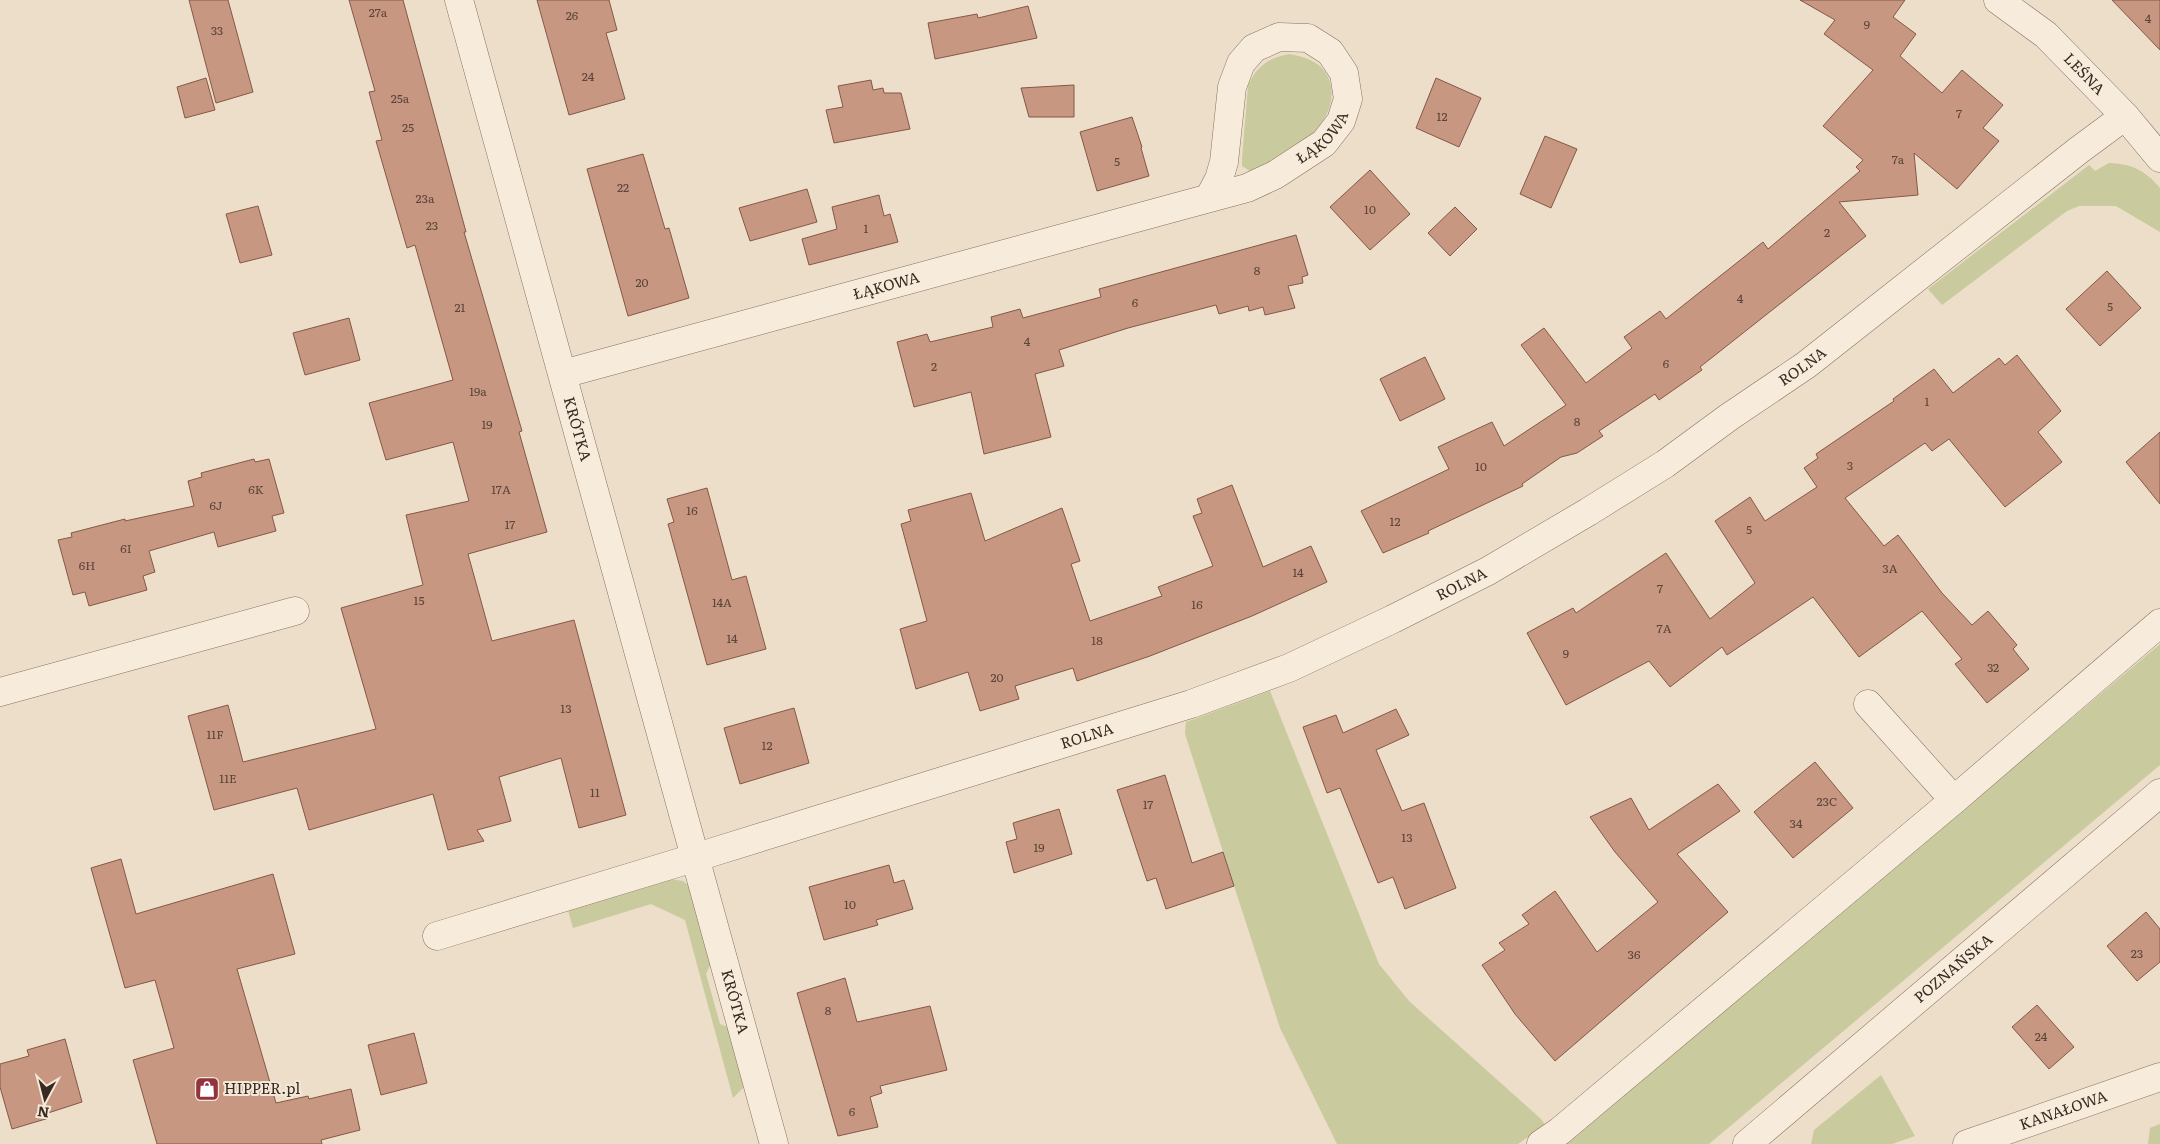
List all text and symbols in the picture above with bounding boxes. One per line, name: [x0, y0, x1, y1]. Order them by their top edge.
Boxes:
house number: 27a: [369, 3, 388, 21]
house number: 26: [566, 6, 579, 24]
house number: 4: [2145, 9, 2152, 27]
house number: 9: [1864, 15, 1870, 33]
house number: 33: [211, 21, 223, 39]
street label: LEŚNA: [2059, 47, 2111, 99]
house number: 24: [582, 67, 595, 85]
house number: 25a: [391, 89, 410, 107]
house number: 7: [1956, 104, 1962, 122]
house number: 12: [1437, 107, 1447, 125]
street label: ŁĄKOWA: [1291, 108, 1353, 169]
house number: 25: [402, 118, 414, 136]
house number: 7a: [1892, 150, 1905, 168]
house number: 5: [1114, 152, 1120, 170]
house number: 22: [617, 178, 629, 196]
house number: 23a: [415, 189, 435, 207]
house number: 10: [1364, 200, 1376, 218]
house number: 23: [426, 216, 438, 234]
house number: 1: [864, 219, 869, 237]
house number: 2: [1824, 223, 1830, 241]
house number: 8: [1254, 261, 1261, 279]
street label: ŁĄKOWA: [850, 265, 922, 305]
house number: 20: [635, 273, 649, 291]
house number: 4: [1737, 289, 1744, 307]
house number: 6: [1132, 293, 1139, 311]
house number: 5: [2107, 297, 2113, 315]
house number: 21: [455, 298, 466, 316]
house number: 4: [1024, 332, 1031, 350]
street label: ROLNA: [1773, 340, 1830, 391]
house number: 6: [1663, 354, 1670, 372]
house number: 2: [931, 357, 937, 375]
house number: 19a: [469, 382, 487, 400]
house number: 1: [1925, 392, 1930, 410]
street label: KRÓTKA: [559, 394, 598, 464]
house number: 8: [1574, 412, 1581, 430]
house number: 19: [481, 415, 493, 433]
house number: 3: [1847, 456, 1853, 474]
house number: 10: [1475, 457, 1487, 475]
house number: 6K: [248, 480, 264, 498]
house number: 17A: [491, 480, 511, 498]
house number: 6J: [209, 496, 223, 514]
house number: 16: [686, 501, 698, 519]
house number: 12: [1390, 512, 1400, 530]
house number: 17: [505, 515, 515, 533]
house number: 5: [1746, 520, 1752, 538]
house number: 6I: [120, 539, 132, 557]
house number: 6H: [79, 556, 95, 574]
house number: 3A: [1882, 559, 1898, 577]
street label: ROLNA: [1431, 561, 1490, 606]
house number: 14: [1292, 563, 1304, 581]
house number: 7: [1657, 579, 1663, 597]
house number: 15: [414, 591, 424, 609]
house number: 14A: [712, 593, 732, 611]
house number: 16: [1191, 595, 1203, 613]
house number: 7A: [1657, 619, 1672, 637]
house number: 14: [726, 629, 738, 647]
house number: 18: [1091, 631, 1103, 649]
house number: 9: [1563, 644, 1569, 662]
house number: 32: [1987, 658, 1999, 676]
house number: 20: [990, 668, 1004, 686]
house number: 13: [560, 699, 572, 717]
street label: ROLNA: [1057, 716, 1116, 754]
house number: 11F: [206, 725, 224, 743]
house number: 12: [762, 736, 772, 754]
house number: 11E: [219, 769, 237, 787]
house number: 11: [590, 783, 600, 801]
house number: 23C: [1817, 792, 1837, 810]
house number: 17: [1143, 795, 1153, 813]
house number: 34: [1789, 814, 1803, 832]
house number: 13: [1401, 828, 1413, 846]
house number: 19: [1033, 838, 1045, 856]
house number: 10: [844, 895, 856, 913]
street label: POZNAŃSKA: [1908, 927, 1997, 1007]
house number: 23: [2131, 944, 2143, 962]
house number: 36: [1628, 945, 1641, 963]
street label: KRÓTKA: [716, 966, 756, 1036]
house number: 8: [825, 1001, 832, 1019]
house number: 24: [2035, 1027, 2048, 1045]
north arrow: [20, 1074, 70, 1124]
shop icon: HIPPER.pl: [194, 1076, 220, 1102]
place label: HIPPER.pl: [224, 1076, 300, 1099]
street label: KANAŁOWA: [2016, 1083, 2110, 1135]
text: N: [36, 1102, 50, 1124]
house number: 6: [849, 1102, 856, 1120]

